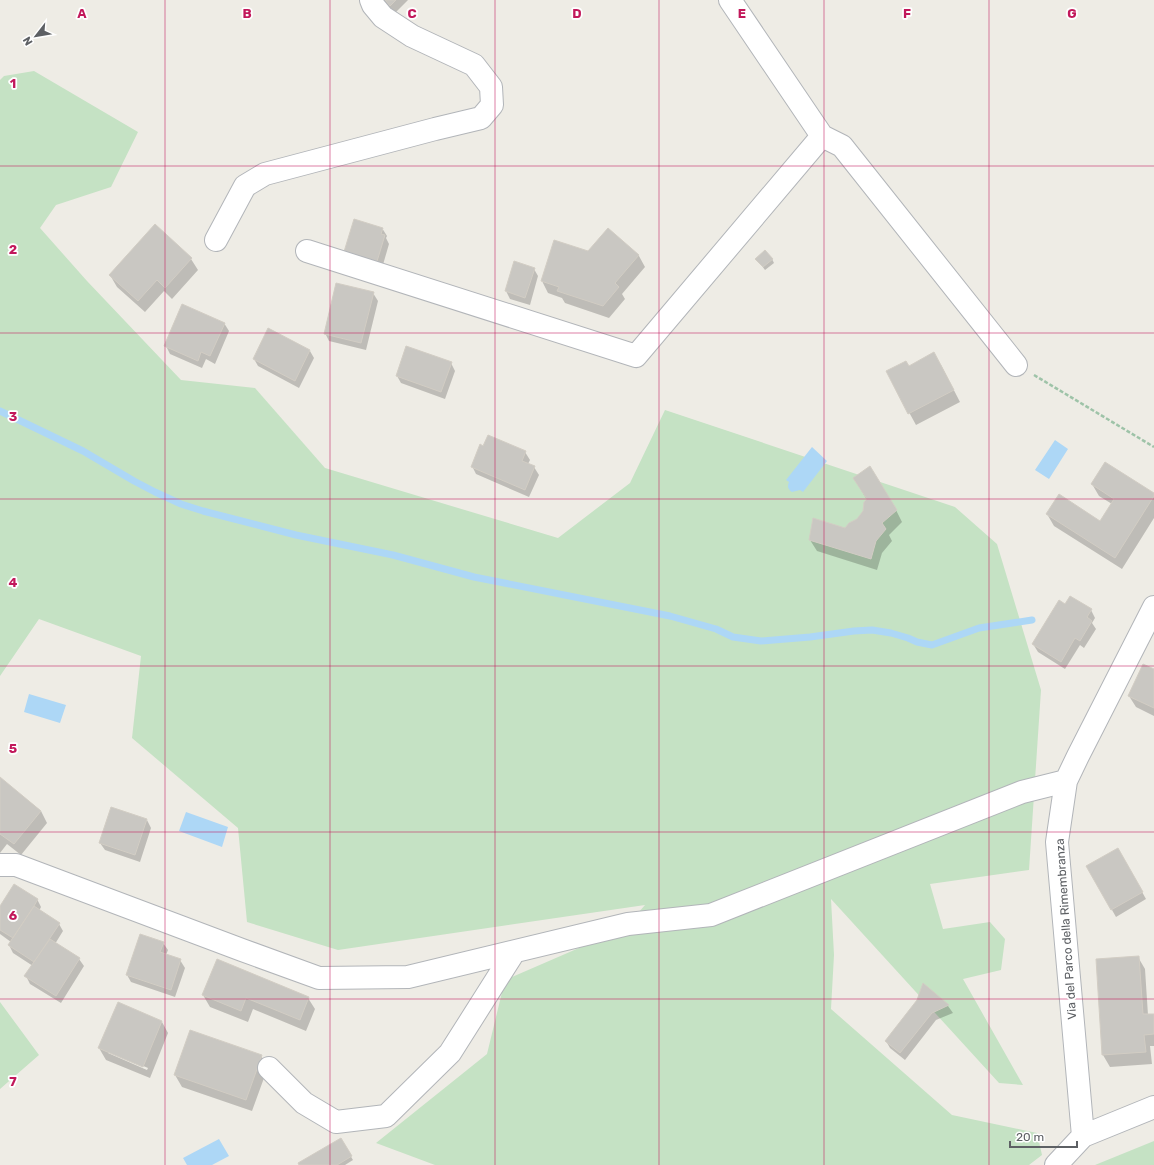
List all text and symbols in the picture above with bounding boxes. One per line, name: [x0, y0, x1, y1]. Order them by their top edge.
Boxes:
text: A: [77, 6, 87, 21]
text: B: [242, 6, 252, 21]
text: C: [407, 6, 417, 21]
text: D: [572, 6, 582, 21]
text: E: [738, 6, 746, 21]
text: F: [903, 6, 911, 21]
text: G: [1067, 6, 1077, 21]
north arrow: [16, 16, 56, 56]
text: N: [20, 34, 35, 48]
text: 1: [10, 76, 16, 91]
text: 2: [9, 242, 17, 257]
text: 3: [9, 409, 18, 424]
text: 4: [9, 575, 18, 590]
text: 5: [9, 741, 17, 756]
street label: Via del Parco della Rimembranza: [1053, 838, 1079, 1020]
text: 6: [9, 908, 18, 923]
text: 7: [9, 1074, 17, 1089]
scale bar: [1010, 1123, 1077, 1149]
text: 20 m: [1016, 1130, 1044, 1144]

